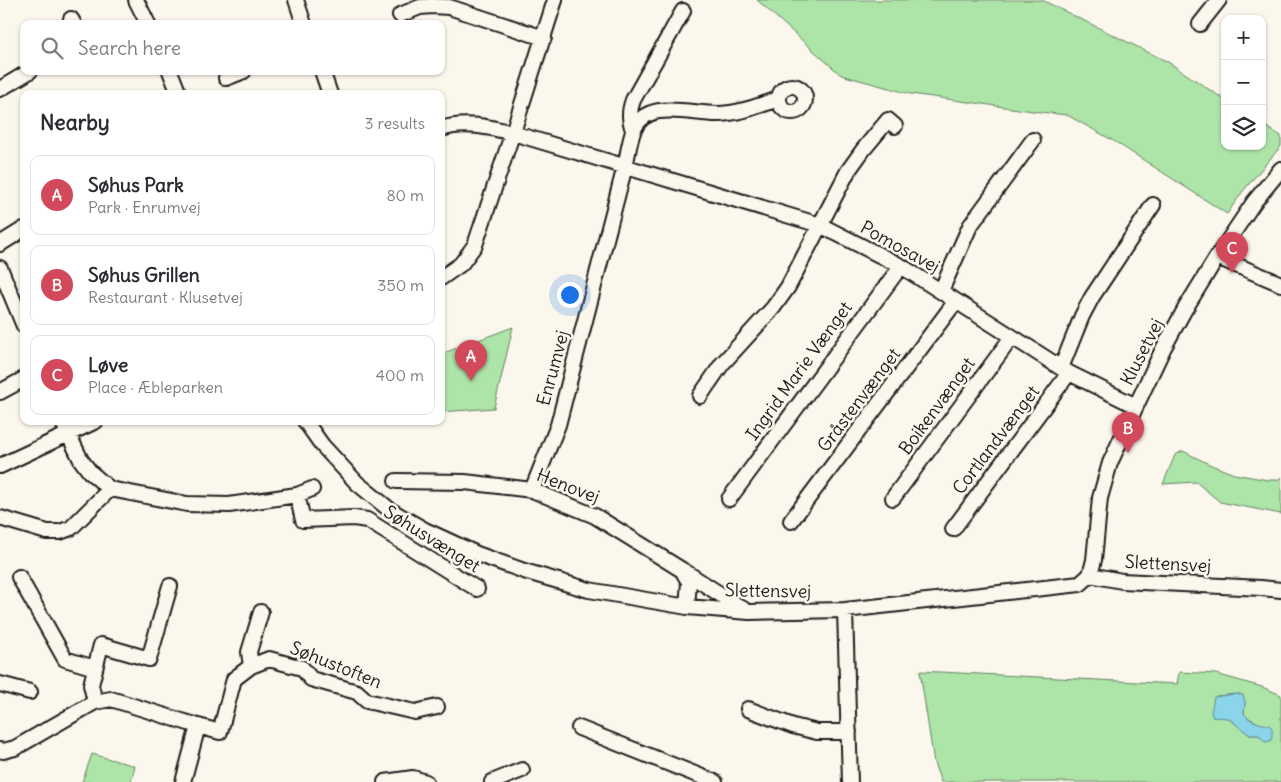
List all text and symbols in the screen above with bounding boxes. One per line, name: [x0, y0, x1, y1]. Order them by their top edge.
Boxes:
map controls: [1221, 15, 1266, 150]
button: +: [1221, 15, 1266, 60]
search box: [20, 20, 445, 75]
icon: search: [38, 34, 66, 62]
text: Search here: [78, 36, 181, 60]
button: −: [1221, 60, 1266, 105]
button: layers: [1221, 105, 1266, 150]
text: Nearby: [40, 109, 110, 136]
text: 3 results: [365, 113, 425, 133]
text: Søhus Park: [88, 173, 184, 197]
text: A: [52, 185, 62, 205]
text: 80 m: [386, 185, 424, 205]
text: Park · Enrumvej: [88, 197, 201, 217]
street label: Pomosavej: [856, 215, 944, 278]
pin: C: [1216, 232, 1248, 273]
text: Søhus Grillen: [88, 263, 200, 287]
text: B: [52, 275, 62, 295]
text: 350 m: [377, 275, 424, 295]
your location: [557, 282, 583, 308]
text: Restaurant · Klusetvej: [88, 287, 243, 307]
street label: Ingrid Marie Vænget: [740, 297, 857, 445]
street label: Klusetvej: [1115, 314, 1168, 389]
street label: Enrumvej: [531, 328, 574, 408]
pin: A: [455, 340, 487, 381]
street label: Gråstenvænget: [812, 343, 905, 456]
street label: Boikenvænget: [893, 352, 980, 459]
text: Løve: [88, 353, 128, 377]
text: C: [52, 365, 62, 385]
text: 400 m: [376, 365, 424, 385]
text: Place · Æbleparken: [88, 377, 223, 397]
street label: Cortlandvænget: [947, 381, 1044, 499]
pin: B: [1112, 412, 1144, 453]
street label: Henovej: [533, 463, 603, 508]
street label: Søhusvænget: [380, 500, 485, 577]
street label: Slettensvej: [1124, 550, 1212, 577]
street label: Slettensvej: [725, 578, 811, 603]
street label: Søhustoften: [287, 636, 385, 693]

